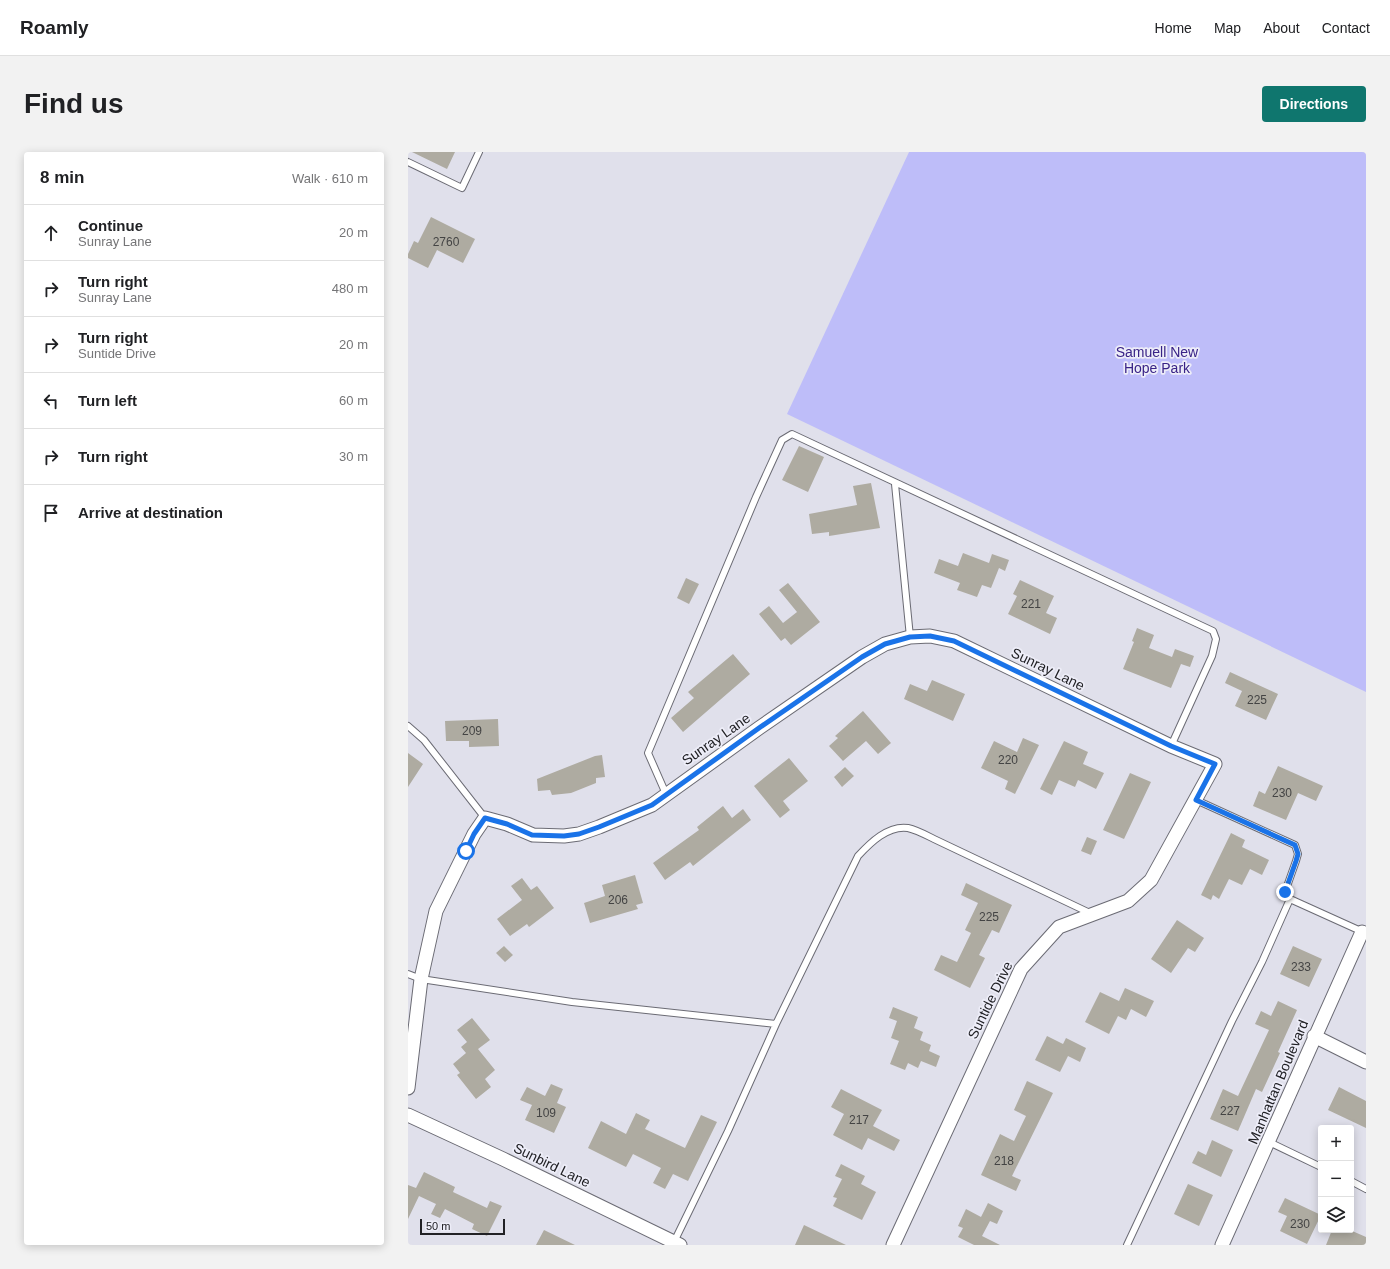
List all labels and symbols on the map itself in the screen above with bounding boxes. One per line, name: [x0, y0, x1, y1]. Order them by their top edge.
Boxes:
house number: 2760: [433, 235, 460, 249]
park label: Samuell New Hope Park: [1116, 344, 1199, 376]
house number: 221: [1021, 597, 1041, 611]
street label: Sunray Lane: [1009, 644, 1087, 694]
house number: 225: [1247, 693, 1267, 707]
street label: Sunray Lane: [679, 710, 753, 768]
house number: 209: [462, 724, 482, 738]
house number: 220: [998, 753, 1018, 767]
house number: 230: [1272, 786, 1292, 800]
route start: [457, 842, 475, 860]
route end: [1276, 883, 1294, 901]
house number: 206: [608, 893, 628, 907]
house number: 225: [979, 910, 999, 924]
street label: Suntide Drive: [964, 959, 1016, 1041]
house number: 233: [1291, 960, 1311, 974]
street label: Manhattan Boulevard: [1245, 1018, 1311, 1146]
house number: 227: [1220, 1104, 1240, 1118]
house number: 109: [536, 1106, 556, 1120]
house number: 217: [849, 1113, 869, 1127]
street label: Sunbird Lane: [511, 1140, 593, 1191]
house number: 218: [994, 1154, 1014, 1168]
scale bar: [420, 1217, 505, 1236]
house number: 230: [1290, 1217, 1310, 1231]

